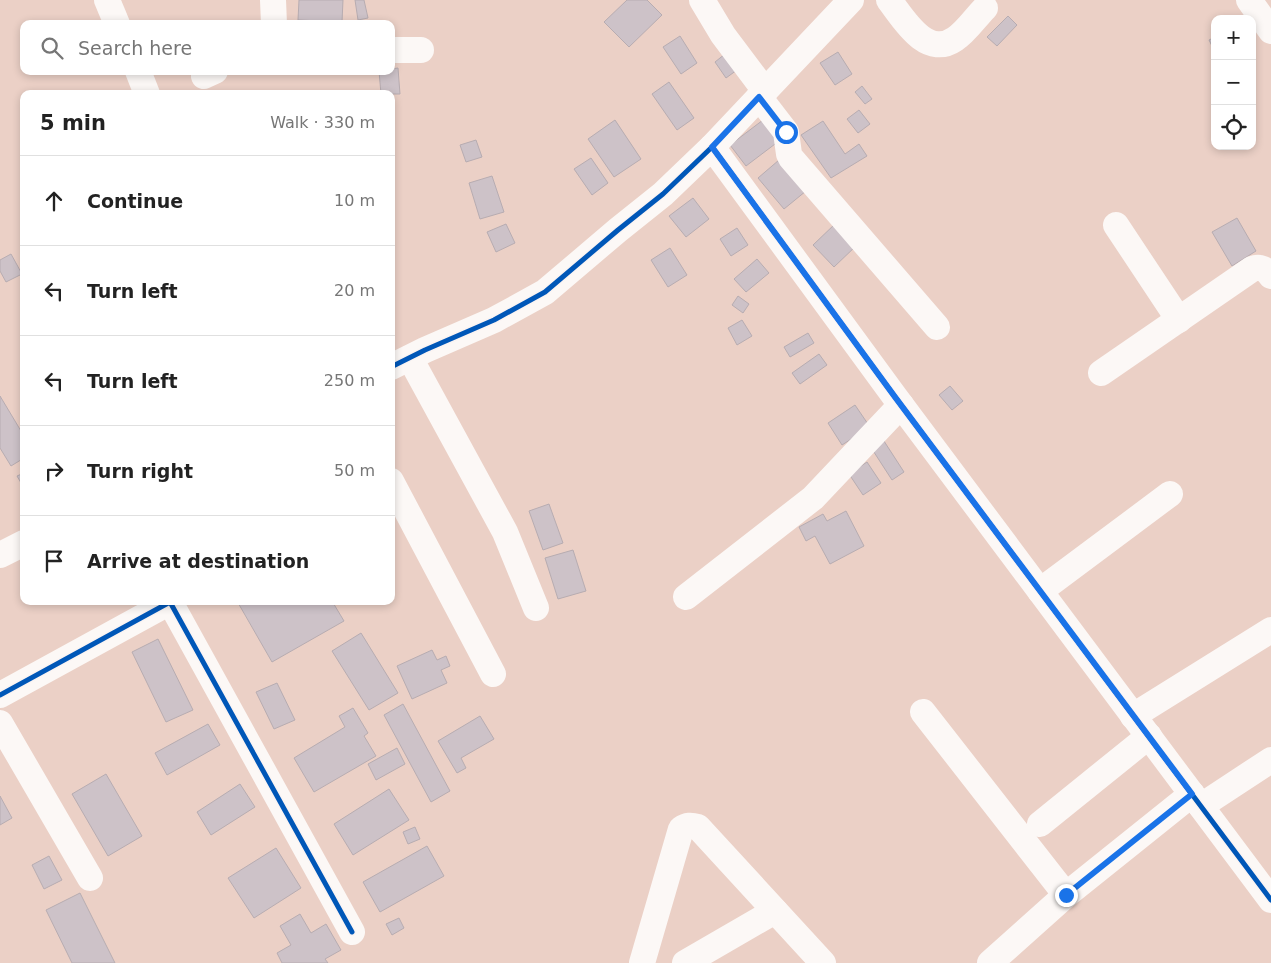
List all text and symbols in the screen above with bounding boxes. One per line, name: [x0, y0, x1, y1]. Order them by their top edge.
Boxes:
map controls: [1211, 15, 1256, 150]
button: +: [1211, 15, 1256, 60]
search box: [20, 20, 395, 75]
icon: search: [38, 34, 66, 62]
text: Search here: [78, 37, 192, 59]
button: −: [1211, 60, 1256, 105]
button: locate: [1211, 105, 1256, 150]
text: 5 min: [40, 111, 106, 135]
text: Walk · 330 m: [270, 113, 375, 132]
route start: [775, 121, 798, 144]
icon: ahead: [40, 187, 68, 215]
text: Continue: [87, 190, 183, 212]
text: 10 m: [334, 191, 375, 210]
icon: left: [40, 277, 68, 305]
text: Turn left: [87, 280, 178, 302]
text: 20 m: [334, 281, 375, 300]
icon: left: [40, 367, 68, 395]
text: Turn left: [87, 370, 178, 392]
text: 250 m: [324, 371, 375, 390]
icon: right: [40, 457, 68, 485]
text: Turn right: [87, 460, 193, 482]
text: 50 m: [334, 461, 375, 480]
icon: arrive: [40, 547, 68, 575]
text: Arrive at destination: [87, 550, 309, 572]
route end: [1055, 884, 1078, 907]

